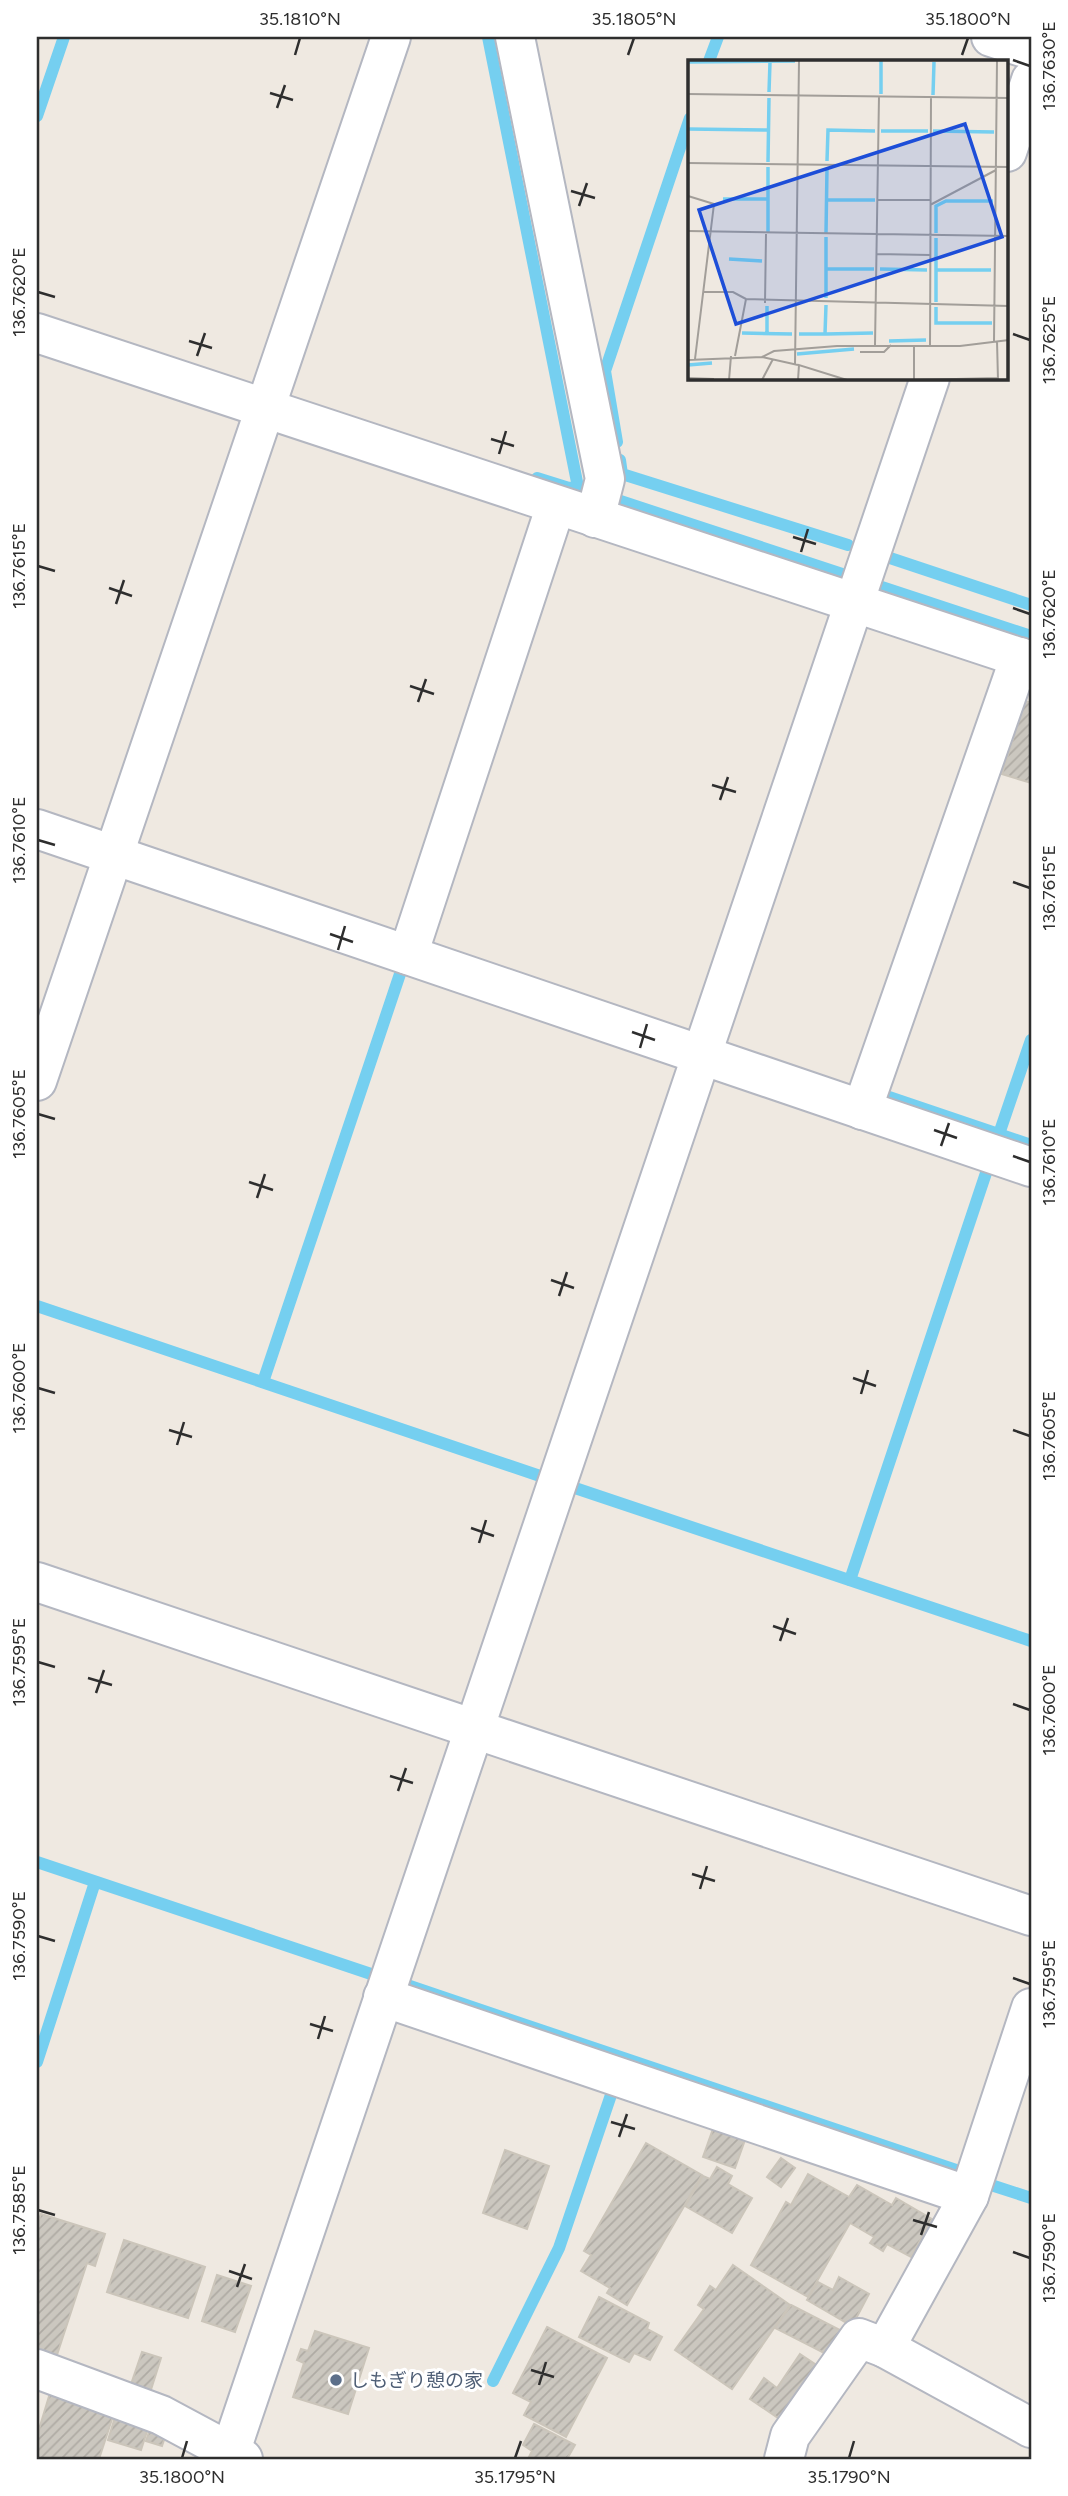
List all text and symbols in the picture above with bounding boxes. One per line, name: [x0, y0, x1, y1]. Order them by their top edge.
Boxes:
text: 35.1810°N: [259, 8, 341, 30]
text: 35.1805°N: [592, 8, 676, 30]
text: 35.1800°N: [925, 8, 1011, 30]
text: 136.7630°E: [1038, 21, 1060, 111]
inset map: [688, 60, 1009, 380]
text: 136.7620°E: [8, 247, 30, 337]
text: 136.7625°E: [1038, 296, 1060, 384]
text: 136.7615°E: [8, 523, 30, 609]
text: 136.7620°E: [1038, 569, 1060, 659]
text: 136.7610°E: [8, 796, 30, 884]
text: 136.7615°E: [1038, 845, 1060, 931]
text: 136.7605°E: [8, 1069, 30, 1159]
text: 136.7610°E: [1038, 1118, 1060, 1206]
text: 136.7600°E: [8, 1342, 30, 1434]
text: 136.7605°E: [1038, 1391, 1060, 1481]
text: 136.7595°E: [8, 1617, 30, 1707]
text: 136.7600°E: [1038, 1664, 1060, 1756]
text: 136.7590°E: [8, 1891, 30, 1981]
text: 136.7595°E: [1038, 1939, 1060, 2029]
text: 136.7585°E: [8, 2165, 30, 2255]
text: 136.7590°E: [1038, 2213, 1060, 2303]
place label: しもぎり憩の家: [350, 2369, 483, 2392]
marker: しもぎり憩の家: [328, 2372, 344, 2388]
text: 35.1800°N: [139, 2466, 225, 2488]
text: 35.1795°N: [474, 2466, 556, 2488]
text: 35.1790°N: [807, 2466, 891, 2488]

